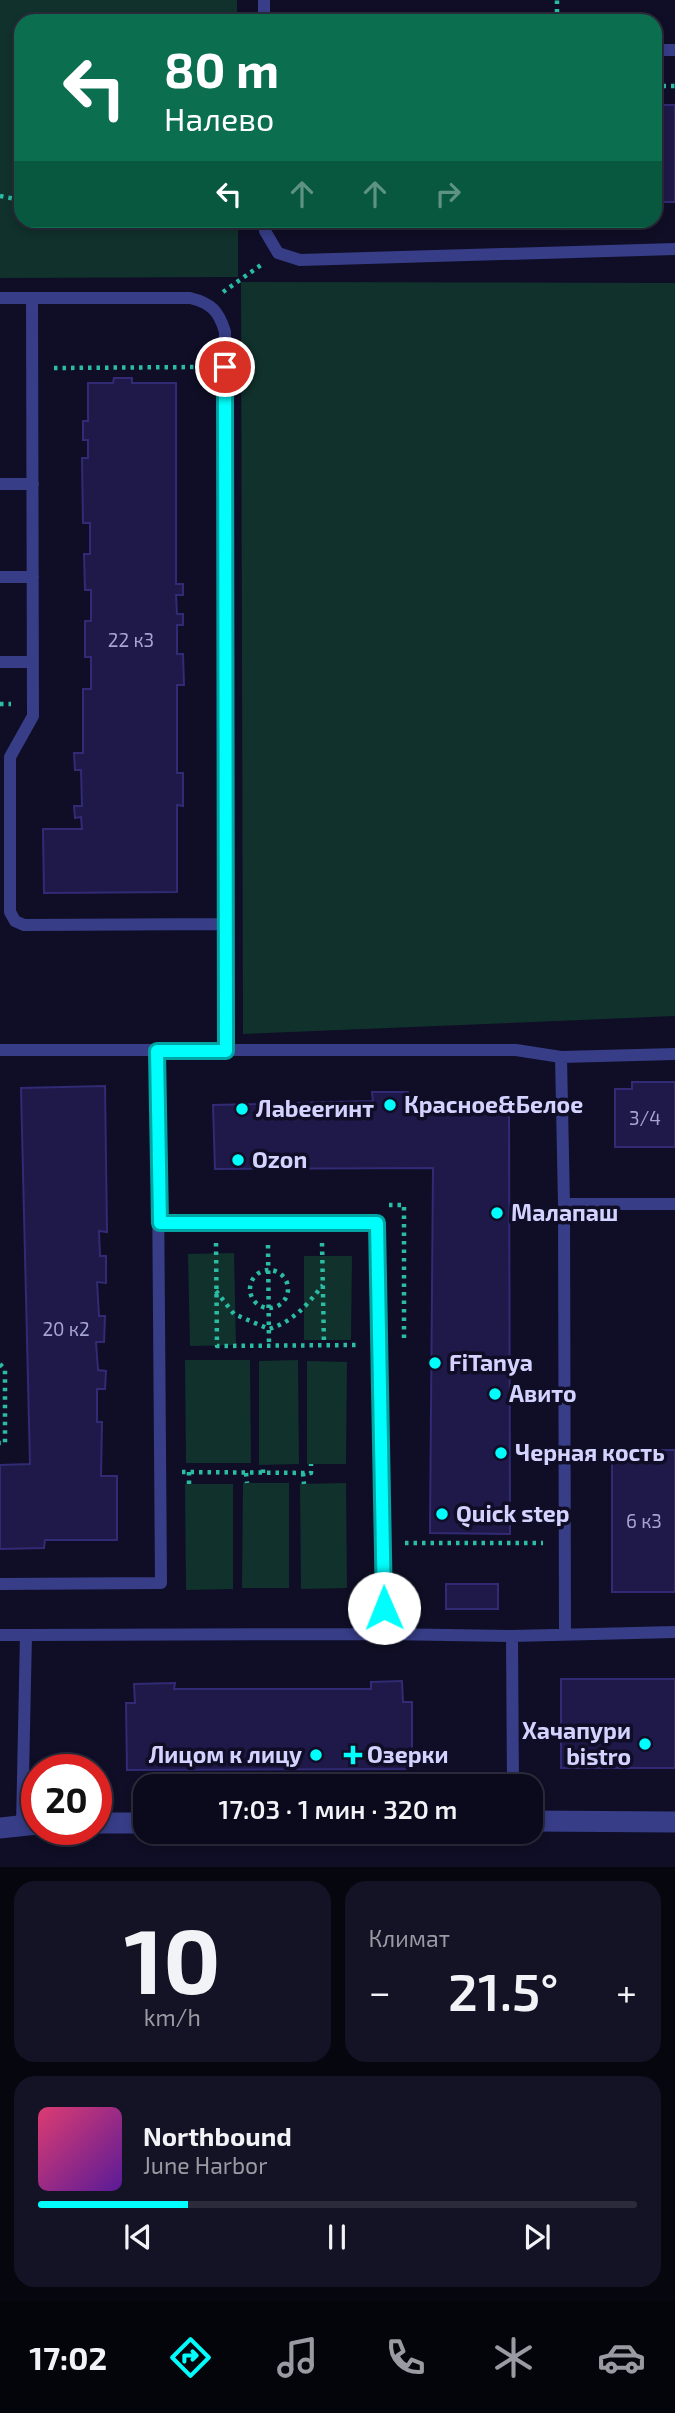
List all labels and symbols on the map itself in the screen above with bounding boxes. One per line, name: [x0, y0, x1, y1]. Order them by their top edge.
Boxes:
pin: [195, 337, 255, 397]
house number: 22 к3: [108, 628, 154, 651]
place label: Красное&Белое: [404, 1090, 583, 1118]
place label: Лаbeerинт: [256, 1094, 374, 1122]
marker: Красное&Белое: [382, 1097, 398, 1113]
marker: Лаbeerинт: [234, 1101, 250, 1117]
house number: 3/4: [629, 1106, 661, 1129]
place label: Ozon: [252, 1145, 307, 1173]
marker: Ozon: [230, 1152, 246, 1168]
place label: Малапаш: [511, 1198, 618, 1226]
marker: Малапаш: [489, 1205, 505, 1221]
house number: 20 к2: [42, 1317, 90, 1340]
place label: FiTanya: [449, 1348, 533, 1376]
marker: FiTanya: [427, 1355, 443, 1371]
place label: Авито: [509, 1379, 577, 1407]
marker: Авито: [487, 1386, 503, 1402]
place label: Черная кость: [515, 1438, 665, 1466]
marker: Черная кость: [493, 1445, 509, 1461]
place label: Quick step: [456, 1499, 570, 1528]
marker: Quick step: [434, 1506, 450, 1522]
house number: 6 к3: [626, 1509, 662, 1532]
position arrow: [347, 1571, 421, 1645]
place label: Хачапури bistro: [522, 1716, 631, 1770]
marker: Хачапури bistro: [637, 1736, 653, 1752]
place label: Лицом к лицу: [149, 1740, 302, 1768]
place label: Озерки: [367, 1740, 449, 1768]
marker: Лицом к лицу: [308, 1747, 324, 1763]
marker: Озерки: [345, 1747, 361, 1763]
speed limit sign: 20: [21, 1754, 112, 1845]

